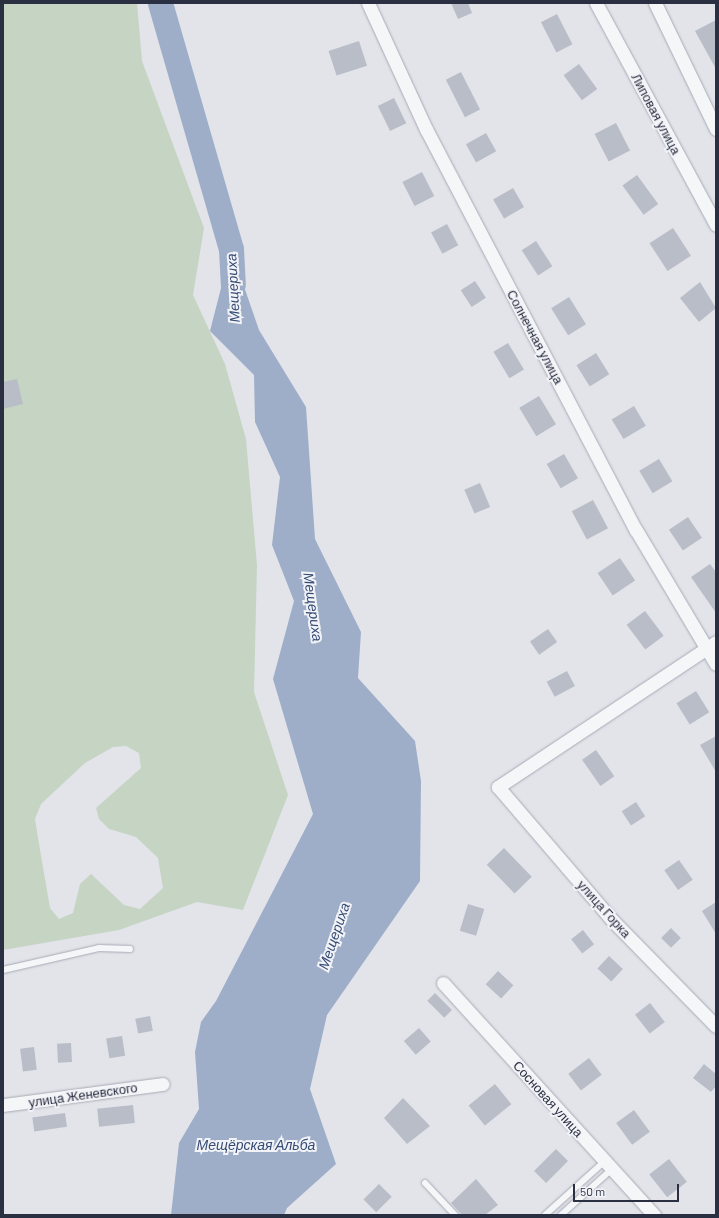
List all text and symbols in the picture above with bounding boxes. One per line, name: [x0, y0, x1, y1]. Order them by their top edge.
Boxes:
street label: Липовая улица: [628, 71, 684, 157]
water label: Мещериха: [223, 253, 243, 323]
street label: Солнечная улица: [504, 287, 566, 387]
water label: Мещериха: [300, 571, 326, 643]
street label: улица Горка: [574, 877, 634, 941]
water label: Мещериха: [315, 900, 353, 972]
street label: Сосновая улица: [510, 1058, 586, 1140]
street label: улица Женевского: [28, 1080, 138, 1110]
water label: Мещёрская Альба: [197, 1137, 315, 1153]
scale bar: [575, 1176, 681, 1202]
text: 50 m: [580, 1184, 605, 1198]

